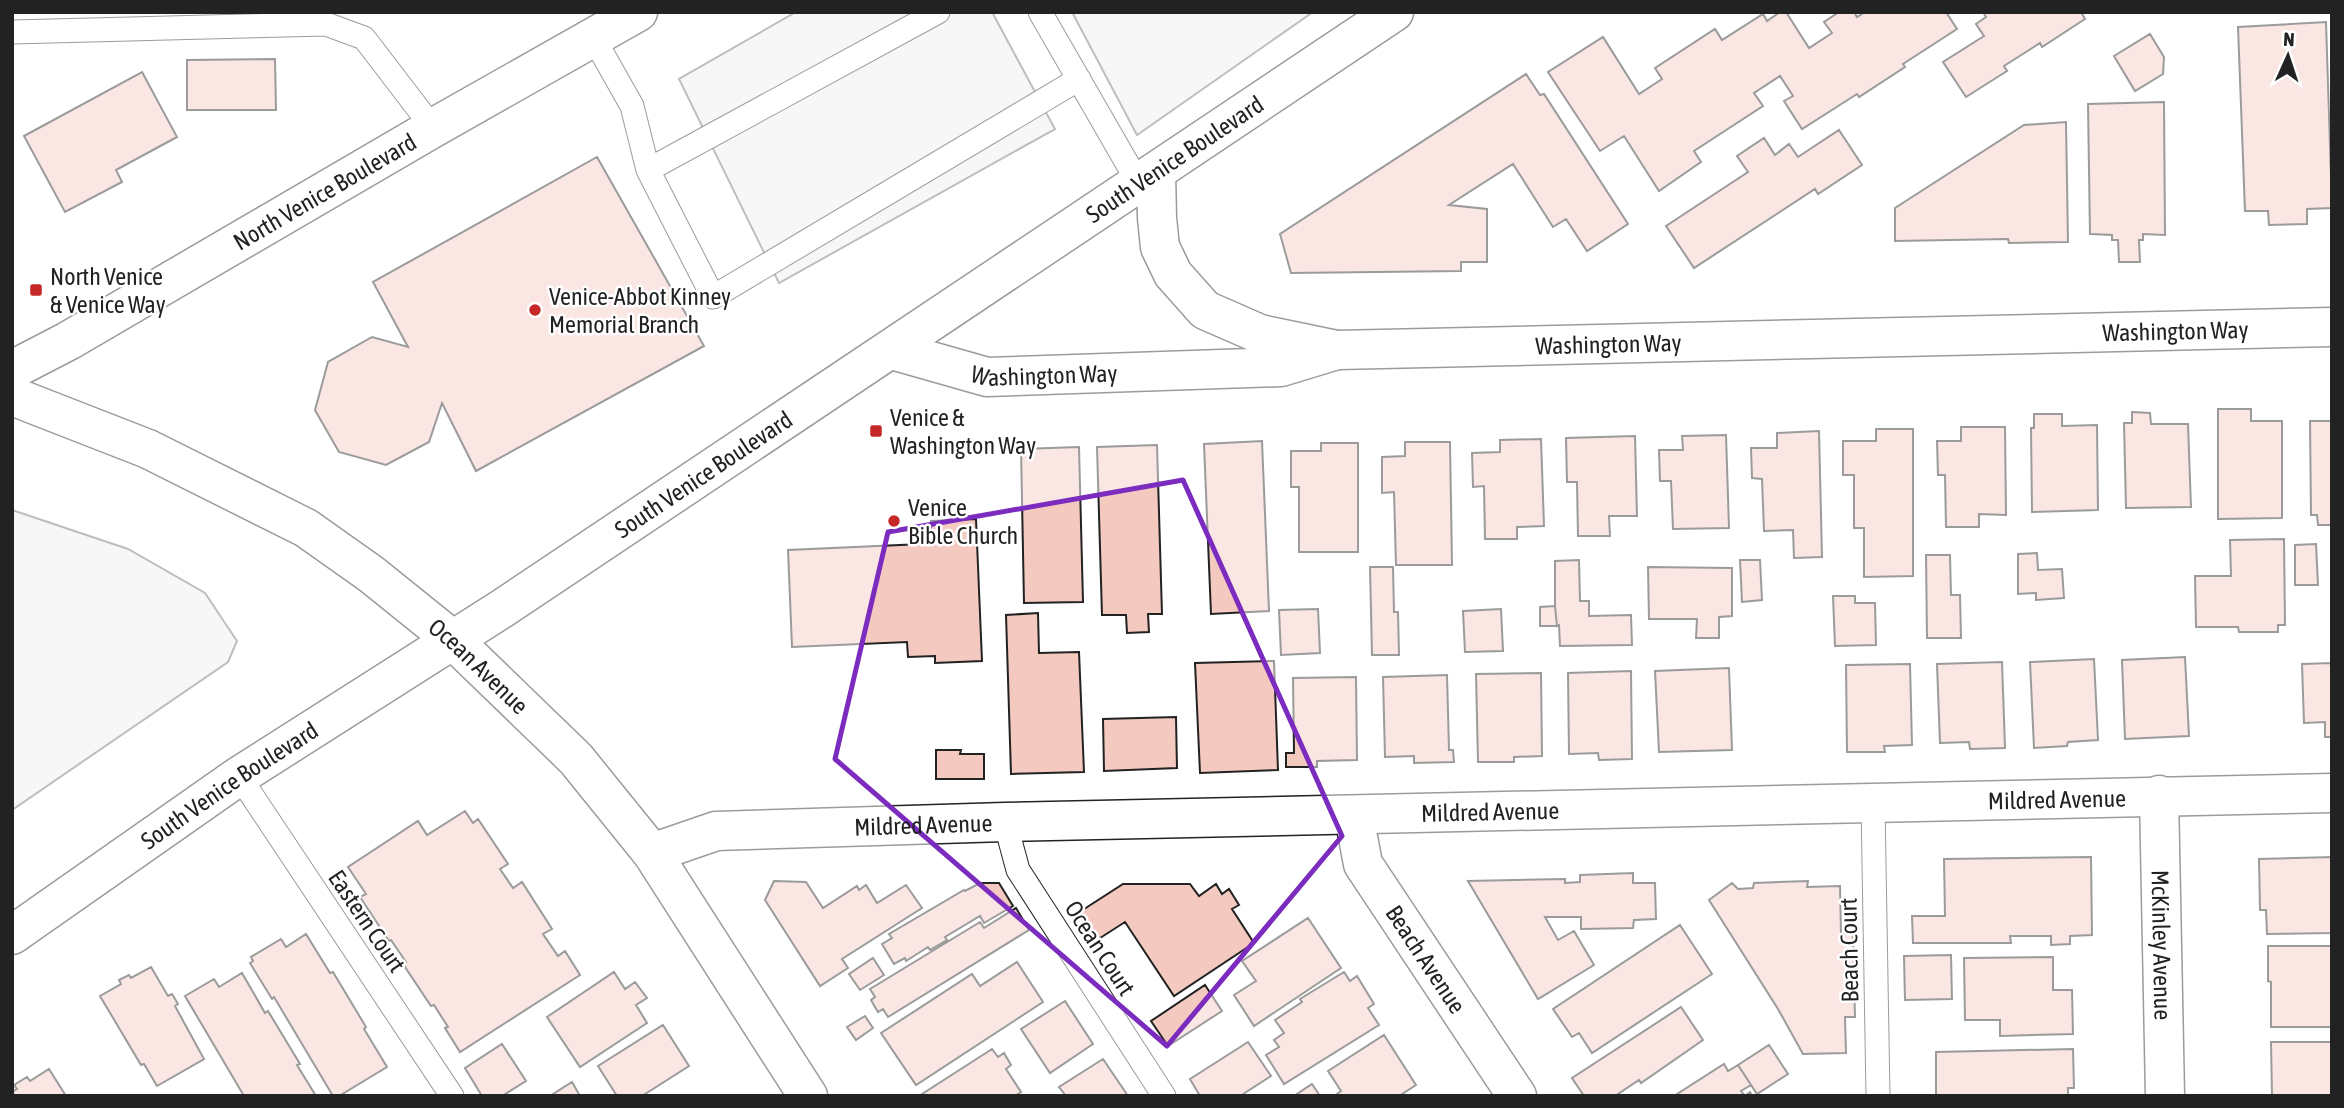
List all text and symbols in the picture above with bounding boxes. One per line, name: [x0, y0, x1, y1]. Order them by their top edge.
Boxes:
north arrow: [2253, 21, 2323, 91]
text: N: [2283, 28, 2295, 50]
street label: South Venice Boulevard: [1081, 90, 1268, 228]
street label: North Venice Boulevard: [228, 128, 421, 255]
place label: North Venice & Venice Way: [50, 263, 166, 318]
marker: North Venice & Venice Way: [28, 282, 44, 298]
place label: Venice-Abbot Kinney Memorial Branch: [549, 283, 731, 338]
marker: Venice-Abbot Kinney Memorial Branch: [527, 302, 543, 318]
street label: Washington Way: [2102, 315, 2249, 346]
street label: Washington Way: [1535, 329, 1682, 359]
street label: Washington Way: [968, 359, 1118, 391]
place label: Venice & Washington Way: [890, 404, 1036, 459]
street label: South Venice Boulevard: [610, 405, 797, 543]
marker: Venice & Washington Way: [868, 423, 884, 439]
place label: Venice Bible Church: [908, 494, 1018, 549]
marker: Venice Bible Church: [886, 513, 902, 529]
street label: Ocean Avenue: [424, 613, 534, 719]
street label: South Venice Boulevard: [136, 716, 323, 854]
street label: Mildred Avenue: [1988, 784, 2126, 814]
street label: Mildred Avenue: [1421, 796, 1559, 826]
street label: Mildred Avenue: [854, 809, 993, 840]
street label: Eastern Court: [323, 865, 411, 977]
street label: McKinley Avenue: [2147, 870, 2177, 1020]
street label: Ocean Court: [1059, 896, 1141, 1000]
street label: Beach Court: [1835, 897, 1863, 1003]
street label: Beach Avenue: [1381, 900, 1472, 1018]

